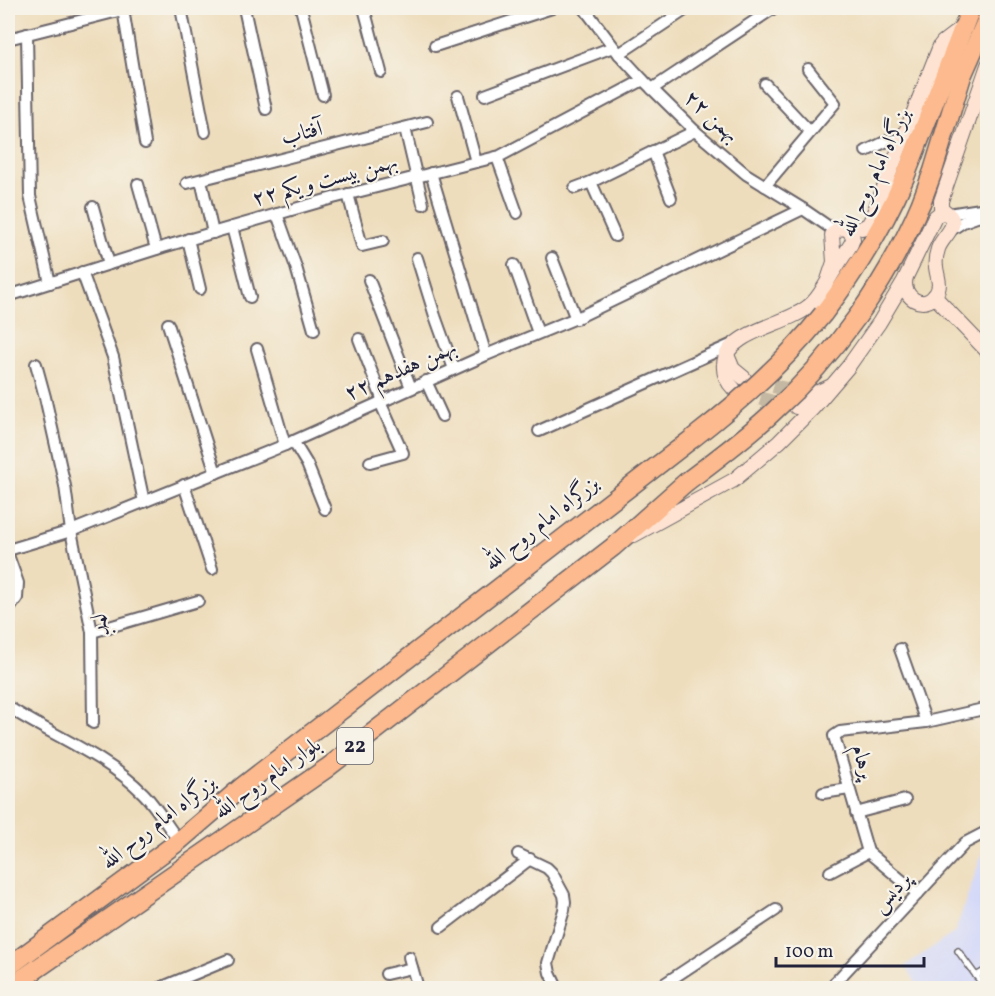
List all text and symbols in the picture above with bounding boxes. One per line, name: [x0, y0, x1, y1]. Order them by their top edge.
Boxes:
street label: ۲۲ بهمن: [676, 84, 746, 150]
street label: بزرگراه امام روح الله: [829, 102, 921, 243]
street label: آفتاب: [278, 113, 328, 154]
street label: ۲۲ بهمن بیست و یکم: [249, 147, 402, 218]
street label: ۲۲ بهمن هفدهم: [340, 332, 463, 412]
street label: بزرگراه امام روح الله: [475, 466, 608, 581]
street label: نهم: [89, 610, 126, 638]
street label: بلوار امام روح الله: [206, 727, 329, 829]
road number: 22: [337, 728, 373, 764]
street label: پرهام: [840, 741, 882, 786]
street label: بزرگراه امام روح الله: [92, 765, 225, 880]
street label: پردیس: [865, 864, 921, 921]
scale bar: [776, 930, 924, 968]
text: 100 m: [785, 940, 834, 965]

